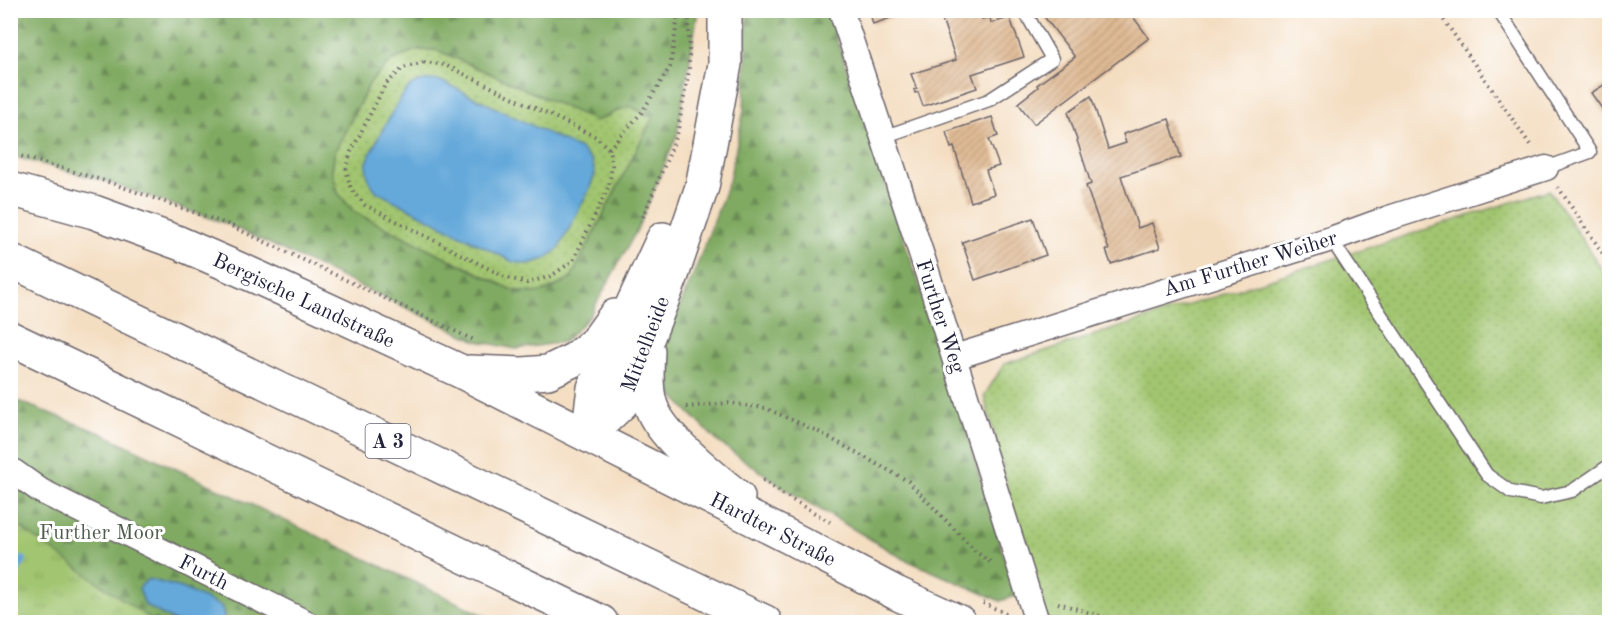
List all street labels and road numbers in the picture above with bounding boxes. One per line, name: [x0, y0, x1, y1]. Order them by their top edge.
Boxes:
street label: Am Further Weiher: [1161, 228, 1340, 301]
street label: Bergische Landstraße: [209, 250, 397, 353]
street label: Further Weg: [911, 257, 968, 377]
street label: Mittelheide: [619, 294, 674, 395]
road number: A 3: [366, 424, 410, 458]
street label: Hardter Straße: [706, 490, 839, 571]
street label: Furth: [175, 552, 232, 595]

